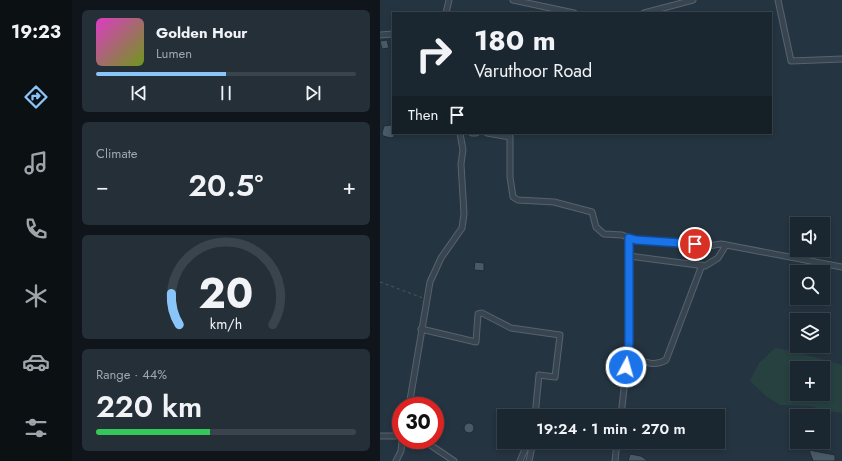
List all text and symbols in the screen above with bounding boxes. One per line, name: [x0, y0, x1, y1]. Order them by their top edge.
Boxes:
text: 19:23: [11, 19, 61, 45]
text: 180 m: [474, 20, 556, 61]
text: Golden Hour: [156, 22, 248, 44]
icon: right: [408, 28, 460, 80]
text: Lumen: [156, 44, 192, 63]
text: Varuthoor Road: [474, 58, 592, 84]
icon: previous: [128, 82, 150, 104]
icon: pause: [215, 82, 237, 104]
icon: next: [302, 82, 324, 104]
icon: directions: [22, 83, 50, 111]
text: Then: [408, 104, 438, 126]
icon: arrive: [446, 104, 468, 126]
text: Climate: [96, 144, 137, 163]
icon: music: [22, 149, 50, 177]
text: 20.5°: [188, 164, 263, 207]
text: −: [96, 170, 109, 202]
text: +: [342, 170, 356, 202]
icon: phone: [22, 215, 50, 243]
map controls: [790, 217, 830, 449]
button: sound: [790, 217, 830, 257]
pin: [678, 227, 712, 261]
icon: arrive: [684, 233, 706, 255]
text: 20: [199, 262, 253, 323]
button: search: [790, 265, 830, 305]
icon: climate: [22, 282, 50, 310]
text: km/h: [210, 313, 242, 333]
button: layers: [790, 313, 830, 353]
position arrow: [605, 346, 647, 388]
icon: car: [22, 348, 50, 376]
button: +: [790, 361, 830, 401]
text: Range · 44%: [96, 365, 167, 384]
text: 220 km: [96, 385, 202, 428]
speed limit sign: 30: [392, 397, 444, 449]
button: −: [790, 409, 830, 449]
icon: filters: [22, 414, 50, 442]
text: 19:24 · 1 min · 270 m: [536, 418, 686, 440]

